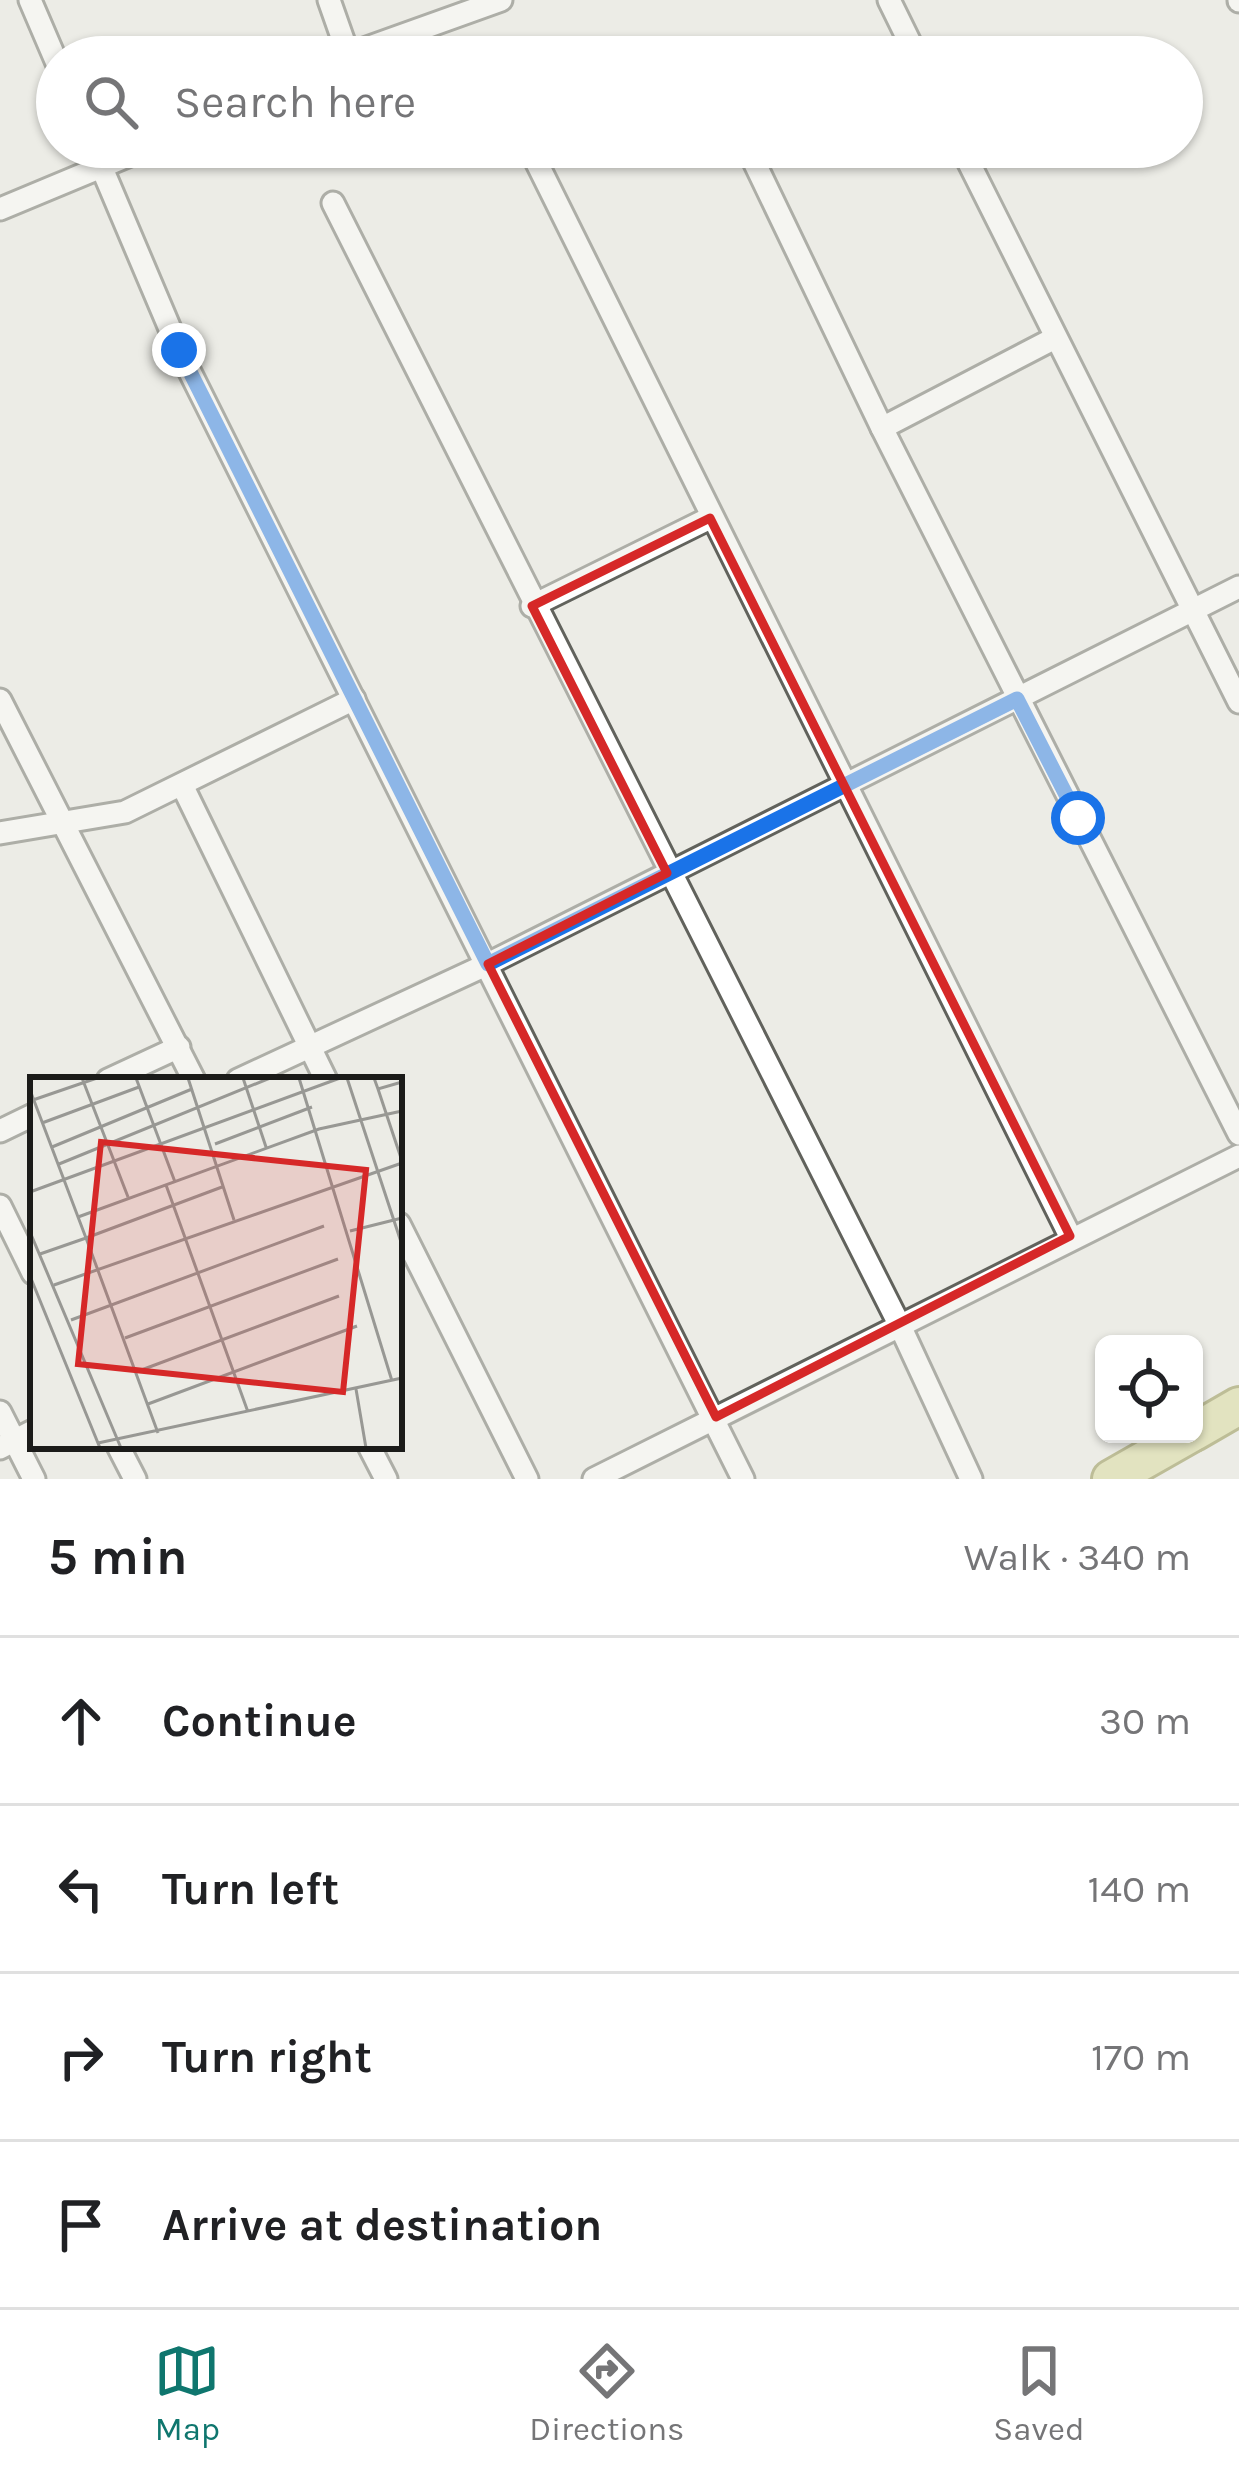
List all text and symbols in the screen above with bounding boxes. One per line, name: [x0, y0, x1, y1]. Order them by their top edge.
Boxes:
search box: [36, 36, 1203, 168]
icon: search: [78, 69, 144, 135]
text: Search here: [174, 76, 416, 128]
route end: [152, 323, 206, 377]
route start: [1051, 791, 1105, 845]
inset map: [30, 1077, 402, 1449]
map controls: [1095, 1335, 1203, 1443]
button: locate: [1095, 1335, 1203, 1443]
text: 5 min: [48, 1527, 188, 1587]
text: Walk · 340 m: [964, 1534, 1191, 1580]
icon: ahead: [48, 1688, 114, 1754]
text: Continue: [162, 1695, 357, 1747]
text: 30 m: [1099, 1698, 1191, 1744]
icon: left: [48, 1856, 114, 1922]
text: Turn left: [162, 1863, 339, 1915]
text: 140 m: [1087, 1866, 1191, 1912]
icon: right: [48, 2024, 114, 2090]
text: Turn right: [162, 2031, 372, 2083]
text: 170 m: [1091, 2034, 1191, 2080]
icon: arrive: [48, 2192, 114, 2258]
text: Arrive at destination: [162, 2199, 602, 2251]
tab: Map: [154, 2338, 220, 2448]
tab: Directions: [529, 2338, 684, 2448]
tab: Saved: [993, 2338, 1085, 2448]

